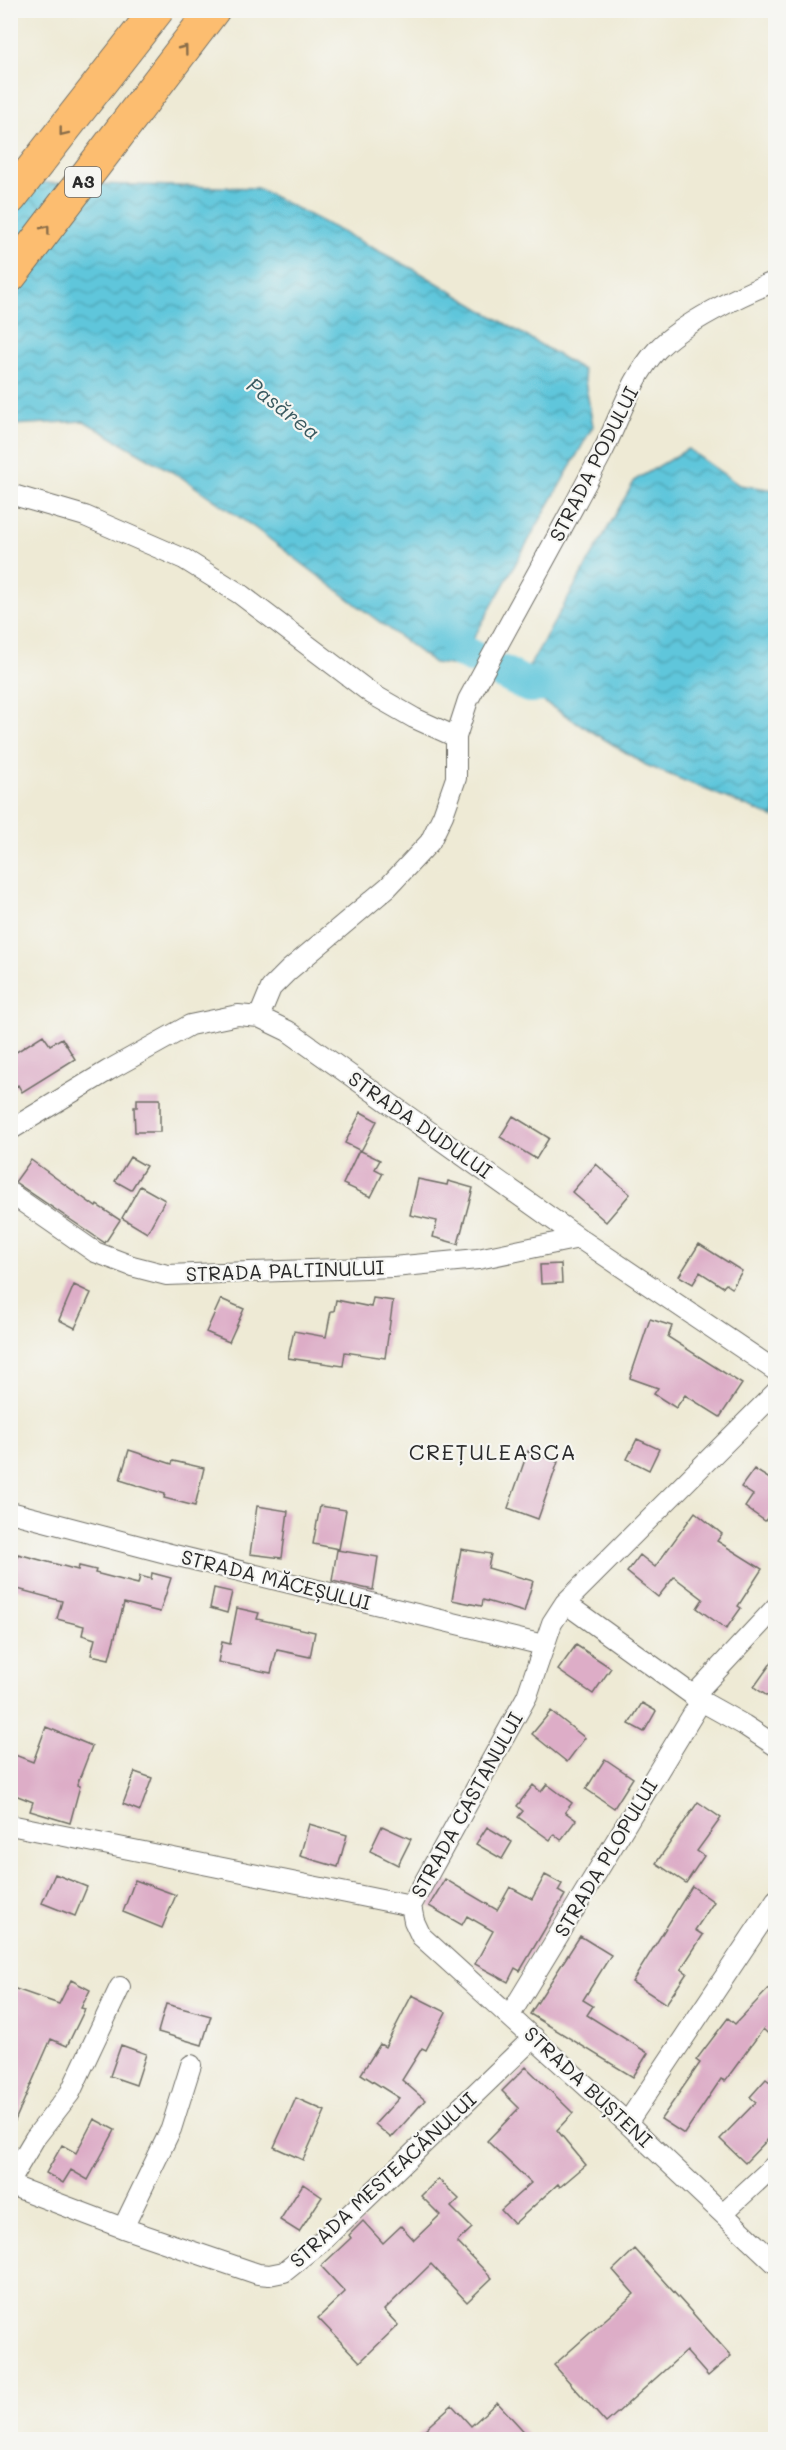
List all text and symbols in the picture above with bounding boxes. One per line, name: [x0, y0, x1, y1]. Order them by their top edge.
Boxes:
one-way arrow: [176, 45, 187, 56]
one-way arrow: [60, 125, 71, 136]
road number: A3: [65, 167, 101, 197]
one-way arrow: [39, 225, 50, 236]
water label: Pasărea: [242, 371, 326, 445]
street label: STRADA PODULUI: [543, 381, 644, 546]
street label: STRADA DUDULUI: [344, 1065, 498, 1184]
street label: STRADA PALTINULUI: [185, 1254, 385, 1286]
district label: CREȚULEASCA: [409, 1437, 577, 1466]
street label: STRADA MĂCEȘULUI: [178, 1543, 374, 1616]
street label: STRADA CASTANULUI: [404, 1707, 528, 1902]
street label: STRADA PLOPULUI: [548, 1774, 663, 1941]
street label: STRADA BUȘTENI: [518, 2020, 658, 2153]
street label: STRADA MESTEACĂNULUI: [284, 2086, 481, 2273]

